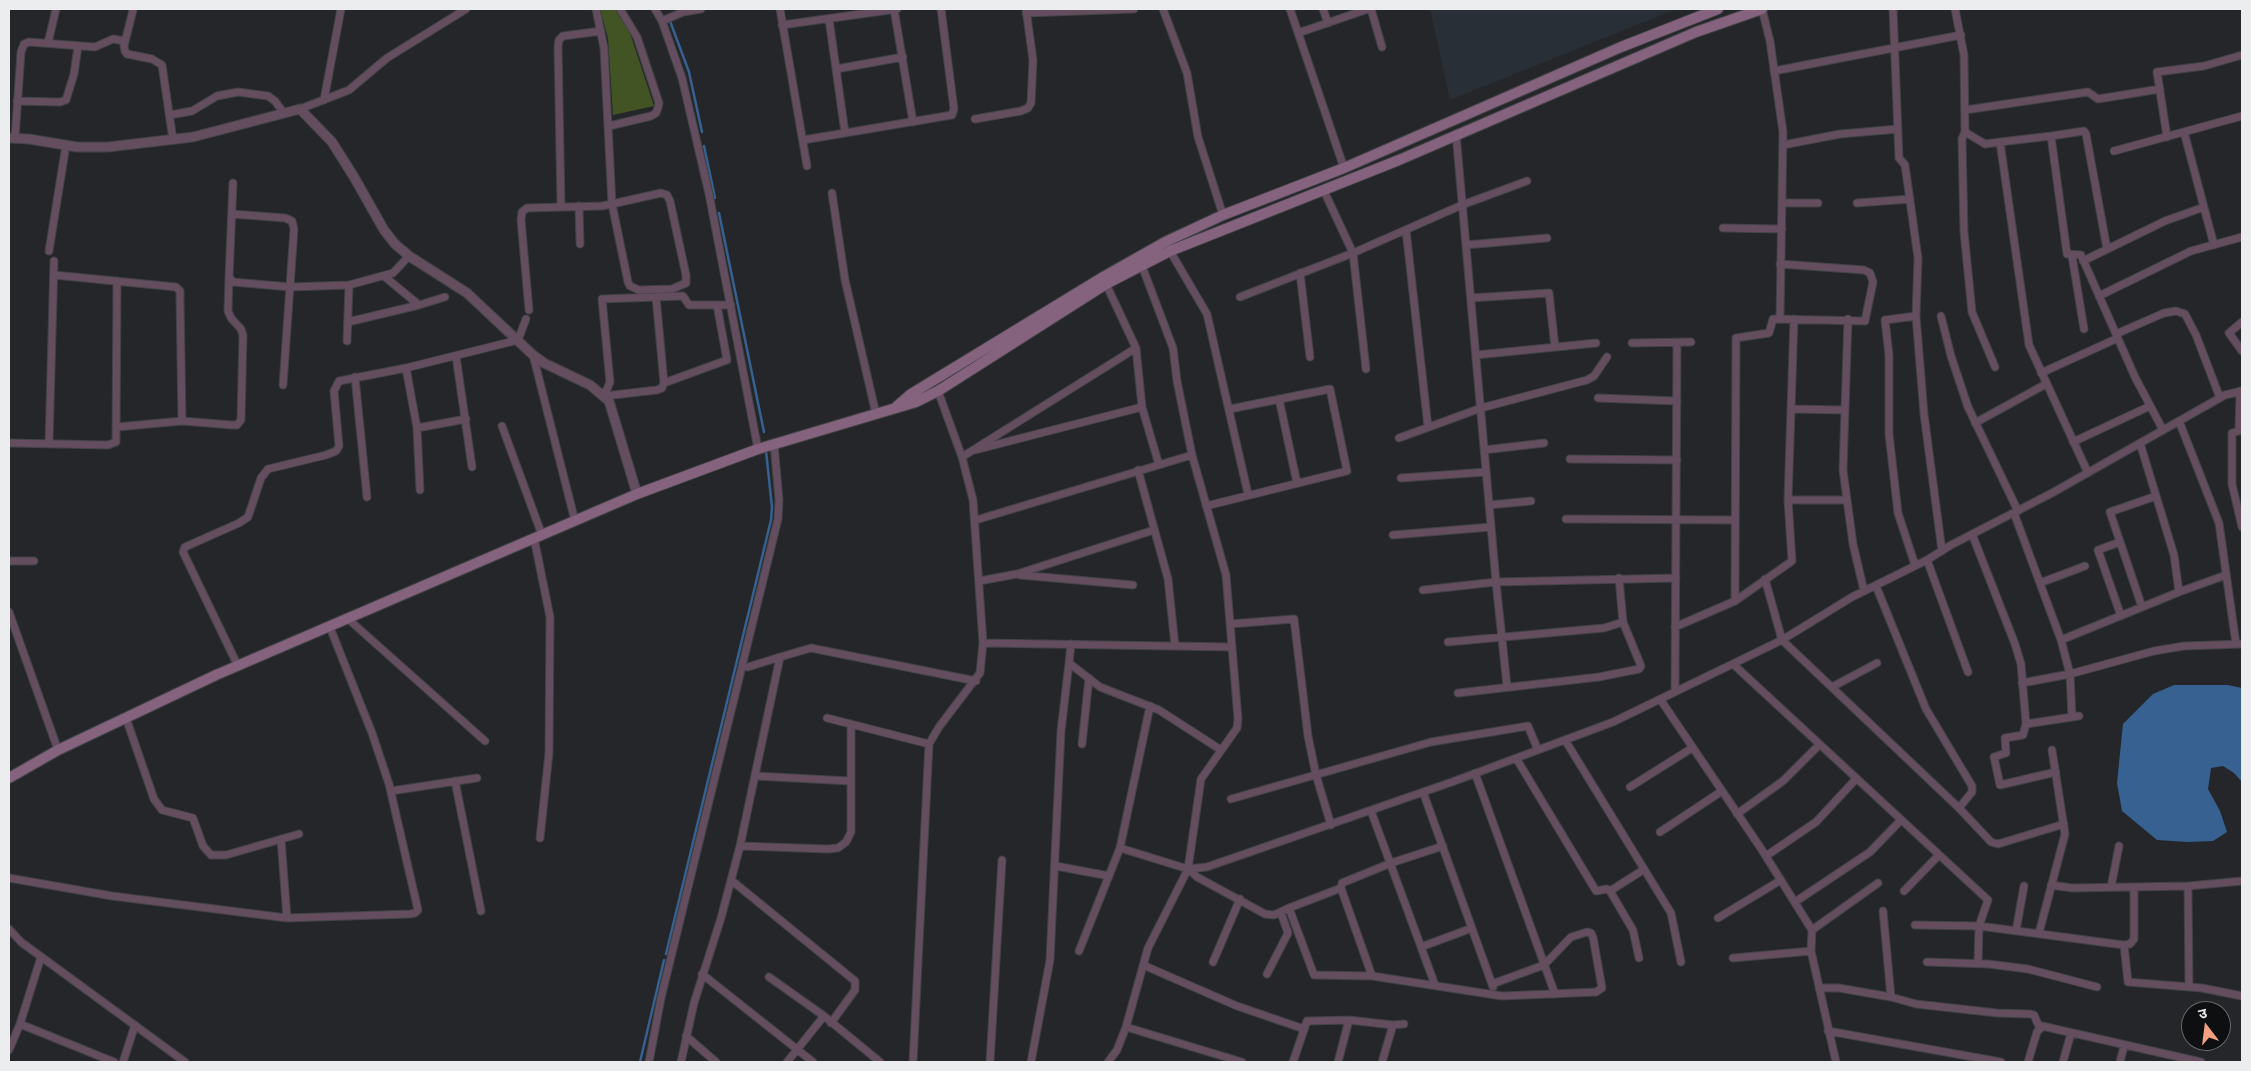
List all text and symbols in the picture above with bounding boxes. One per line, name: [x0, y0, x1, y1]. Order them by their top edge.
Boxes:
north arrow: [2181, 1001, 2231, 1051]
text: उ: [2196, 1002, 2209, 1023]

